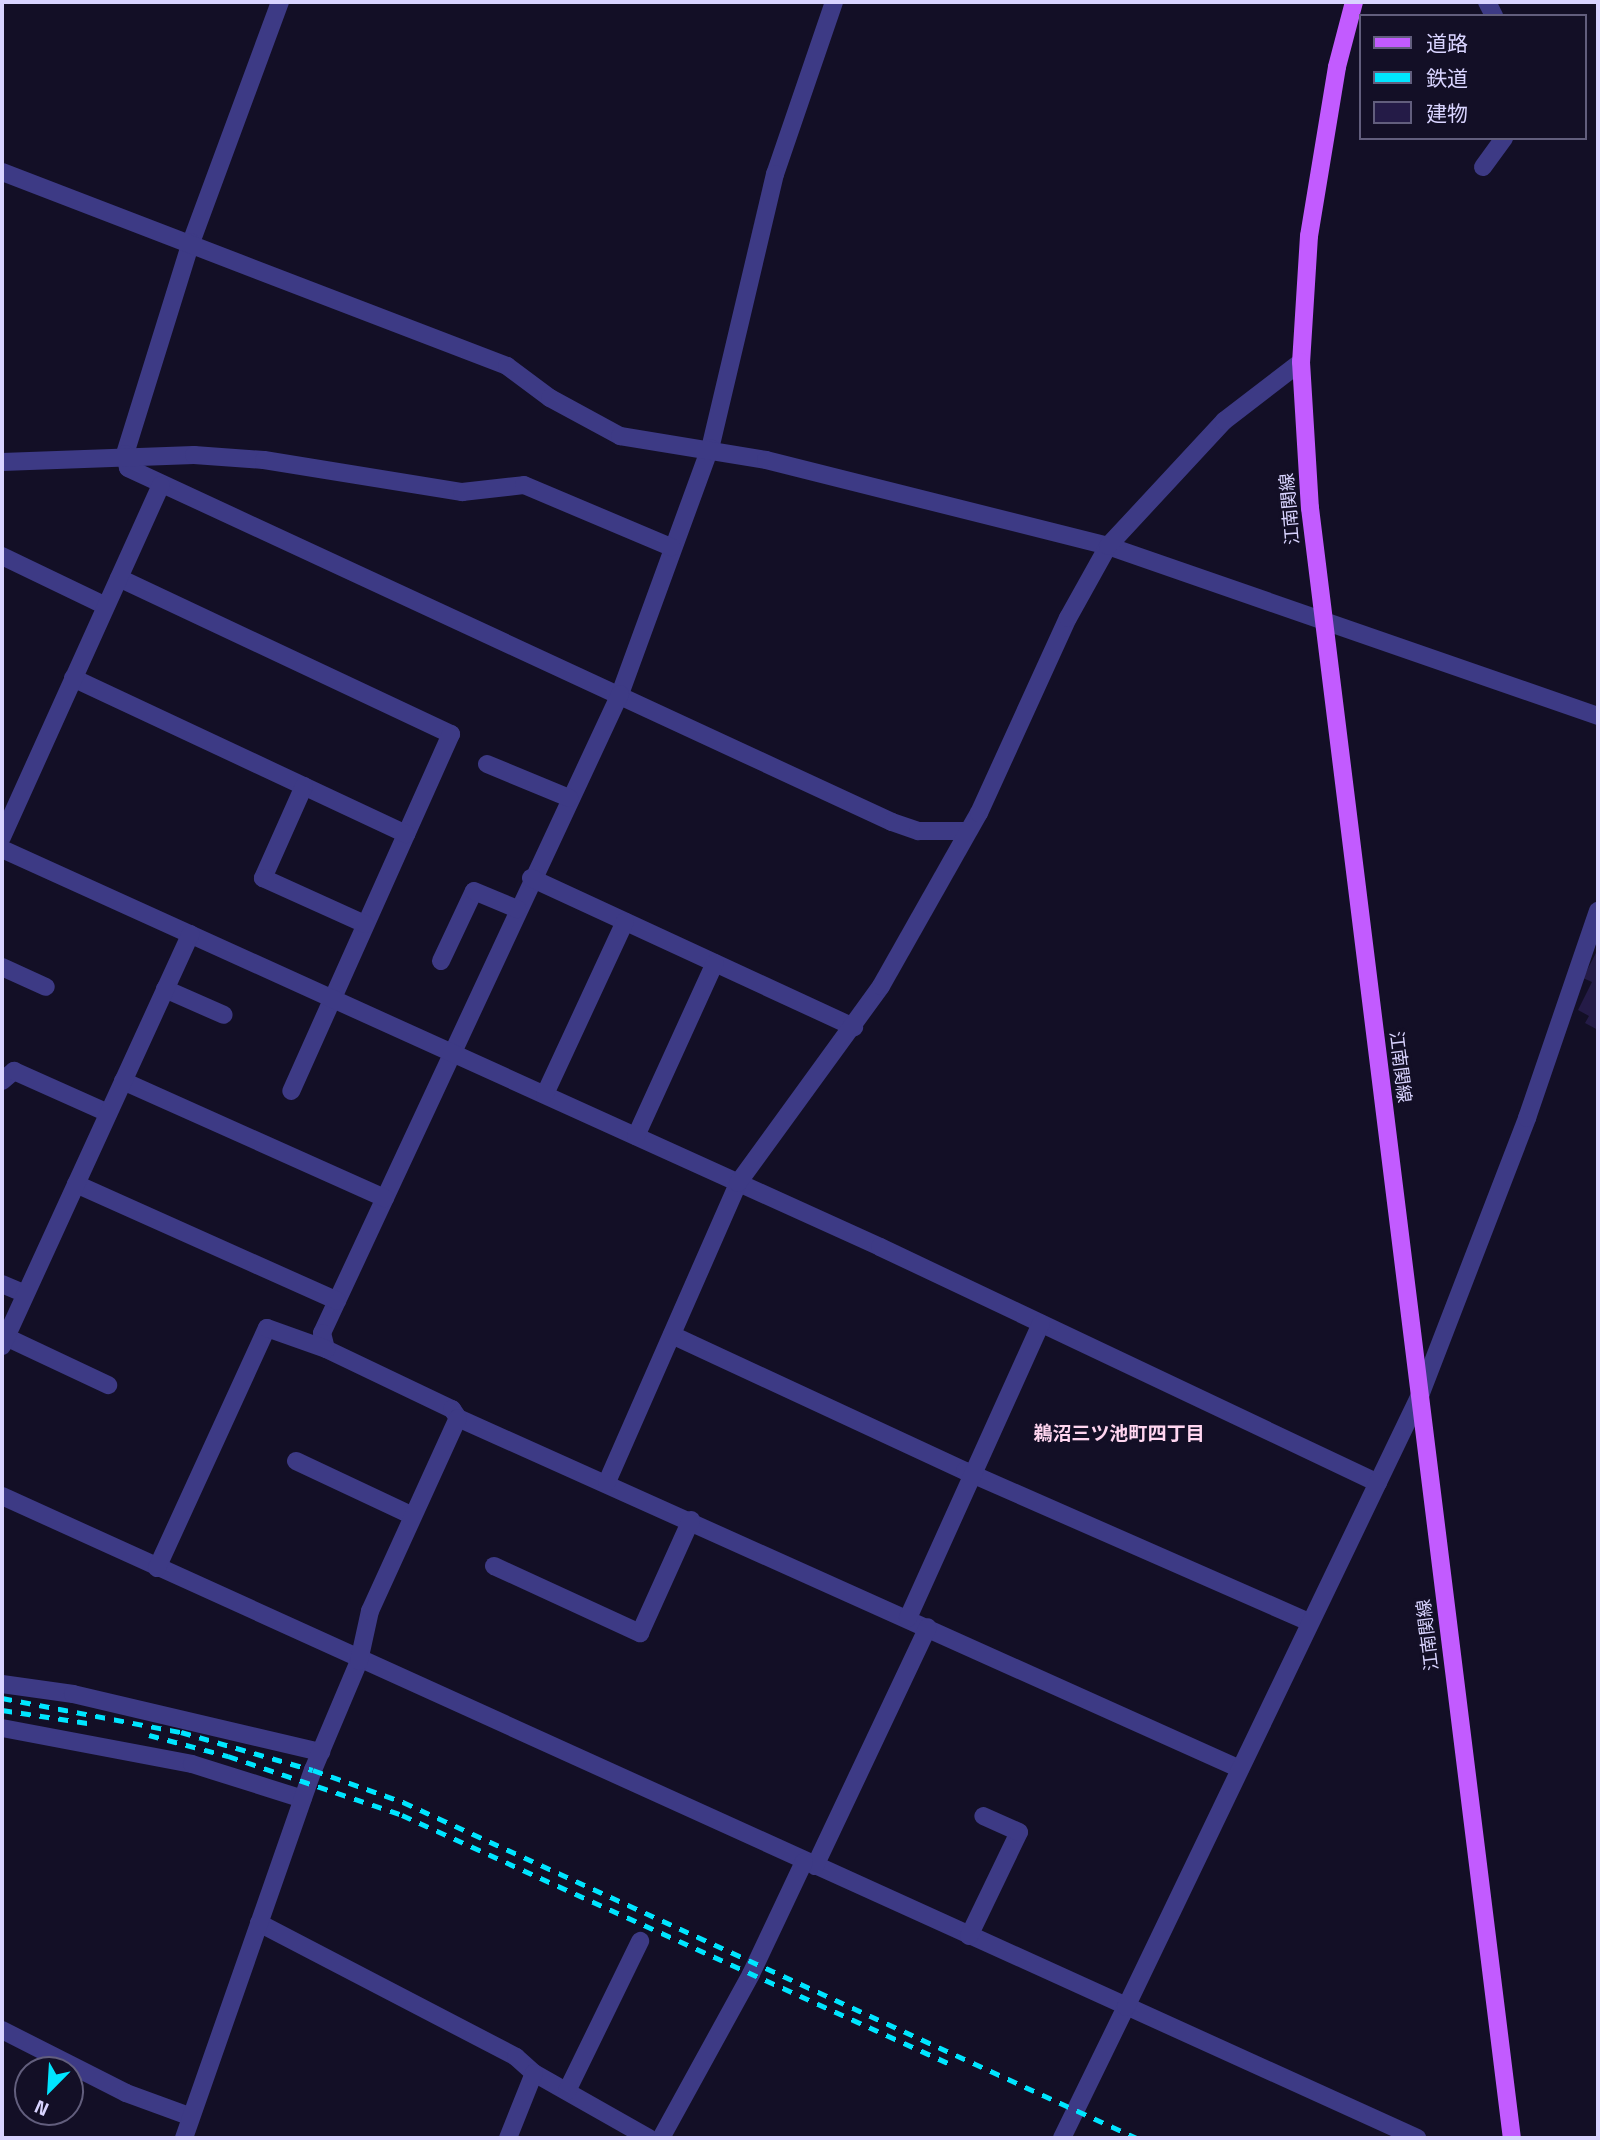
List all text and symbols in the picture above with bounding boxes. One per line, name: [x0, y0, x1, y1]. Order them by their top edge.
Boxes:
legend: [1358, 14, 1586, 140]
text: 道路: [1426, 27, 1468, 59]
text: 鉄道: [1426, 62, 1468, 94]
text: 建物: [1426, 97, 1468, 129]
street label: 江南関線: [1276, 472, 1304, 546]
street label: 江南関線: [1385, 1030, 1415, 1104]
district label: 鵜沼三ツ池町四丁目: [1034, 1422, 1204, 1444]
street label: 江南関線: [1413, 1598, 1443, 1672]
north arrow: [14, 2056, 84, 2126]
text: N: [29, 2093, 53, 2125]

